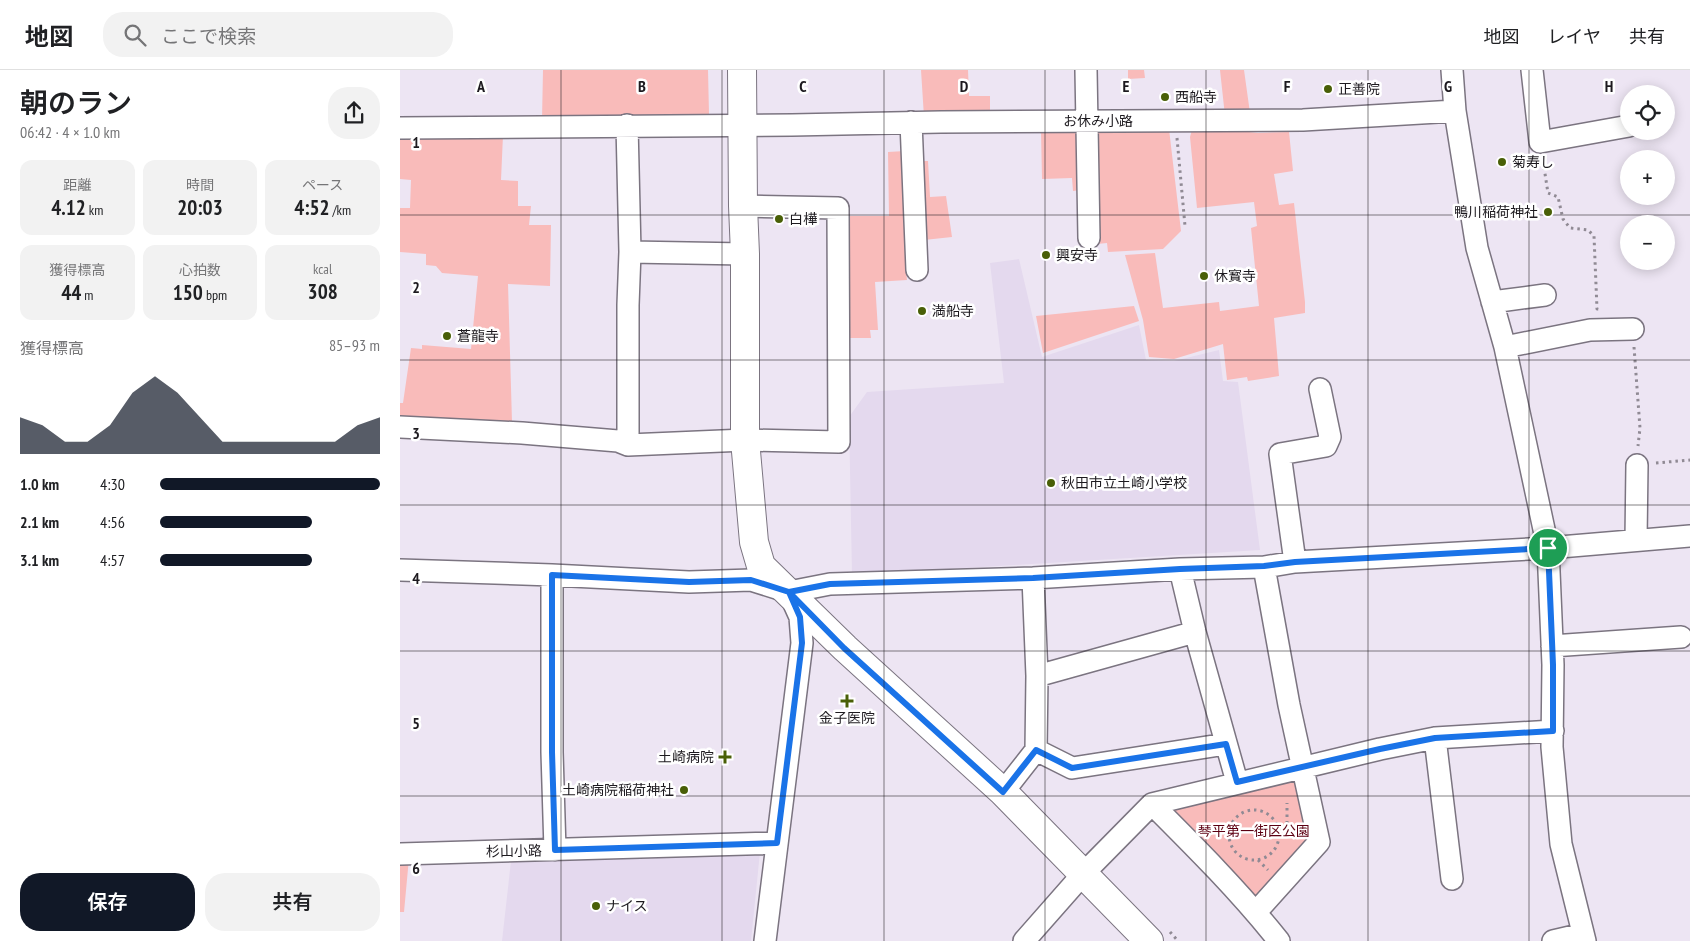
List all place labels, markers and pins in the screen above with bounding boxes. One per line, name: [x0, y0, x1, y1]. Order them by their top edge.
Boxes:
place label: 正善院: [1338, 80, 1380, 98]
marker: 正善院: [1322, 83, 1334, 95]
place label: 西船寺: [1175, 88, 1217, 106]
marker: 西船寺: [1159, 91, 1171, 103]
place label: 菊寿し: [1512, 153, 1554, 171]
marker: 菊寿し: [1496, 156, 1508, 168]
place label: 鴨川稲荷神社: [1454, 203, 1538, 221]
marker: 鴨川稲荷神社: [1542, 206, 1554, 218]
place label: 白樺: [789, 210, 817, 228]
marker: 白樺: [773, 213, 785, 225]
place label: 興安寺: [1056, 246, 1098, 264]
marker: 興安寺: [1040, 249, 1052, 261]
place label: 休寳寺: [1214, 267, 1256, 285]
marker: 休寳寺: [1198, 270, 1210, 282]
place label: 満船寺: [932, 302, 974, 320]
marker: 満船寺: [916, 305, 928, 317]
place label: 蒼龍寺: [457, 327, 499, 345]
marker: 蒼龍寺: [441, 330, 453, 342]
place label: 秋田市立土崎小学校: [1061, 474, 1187, 492]
marker: 秋田市立土崎小学校: [1045, 477, 1057, 489]
pin: [1527, 527, 1569, 569]
marker: 金子医院: [840, 694, 854, 708]
place label: 金子医院: [819, 709, 875, 727]
place label: 土崎病院: [658, 748, 714, 766]
marker: 土崎病院: [718, 750, 732, 764]
place label: 土崎病院稲荷神社: [562, 781, 674, 799]
marker: 土崎病院稲荷神社: [678, 784, 690, 796]
place label: ナイス: [606, 897, 648, 915]
marker: ナイス: [590, 900, 602, 912]

